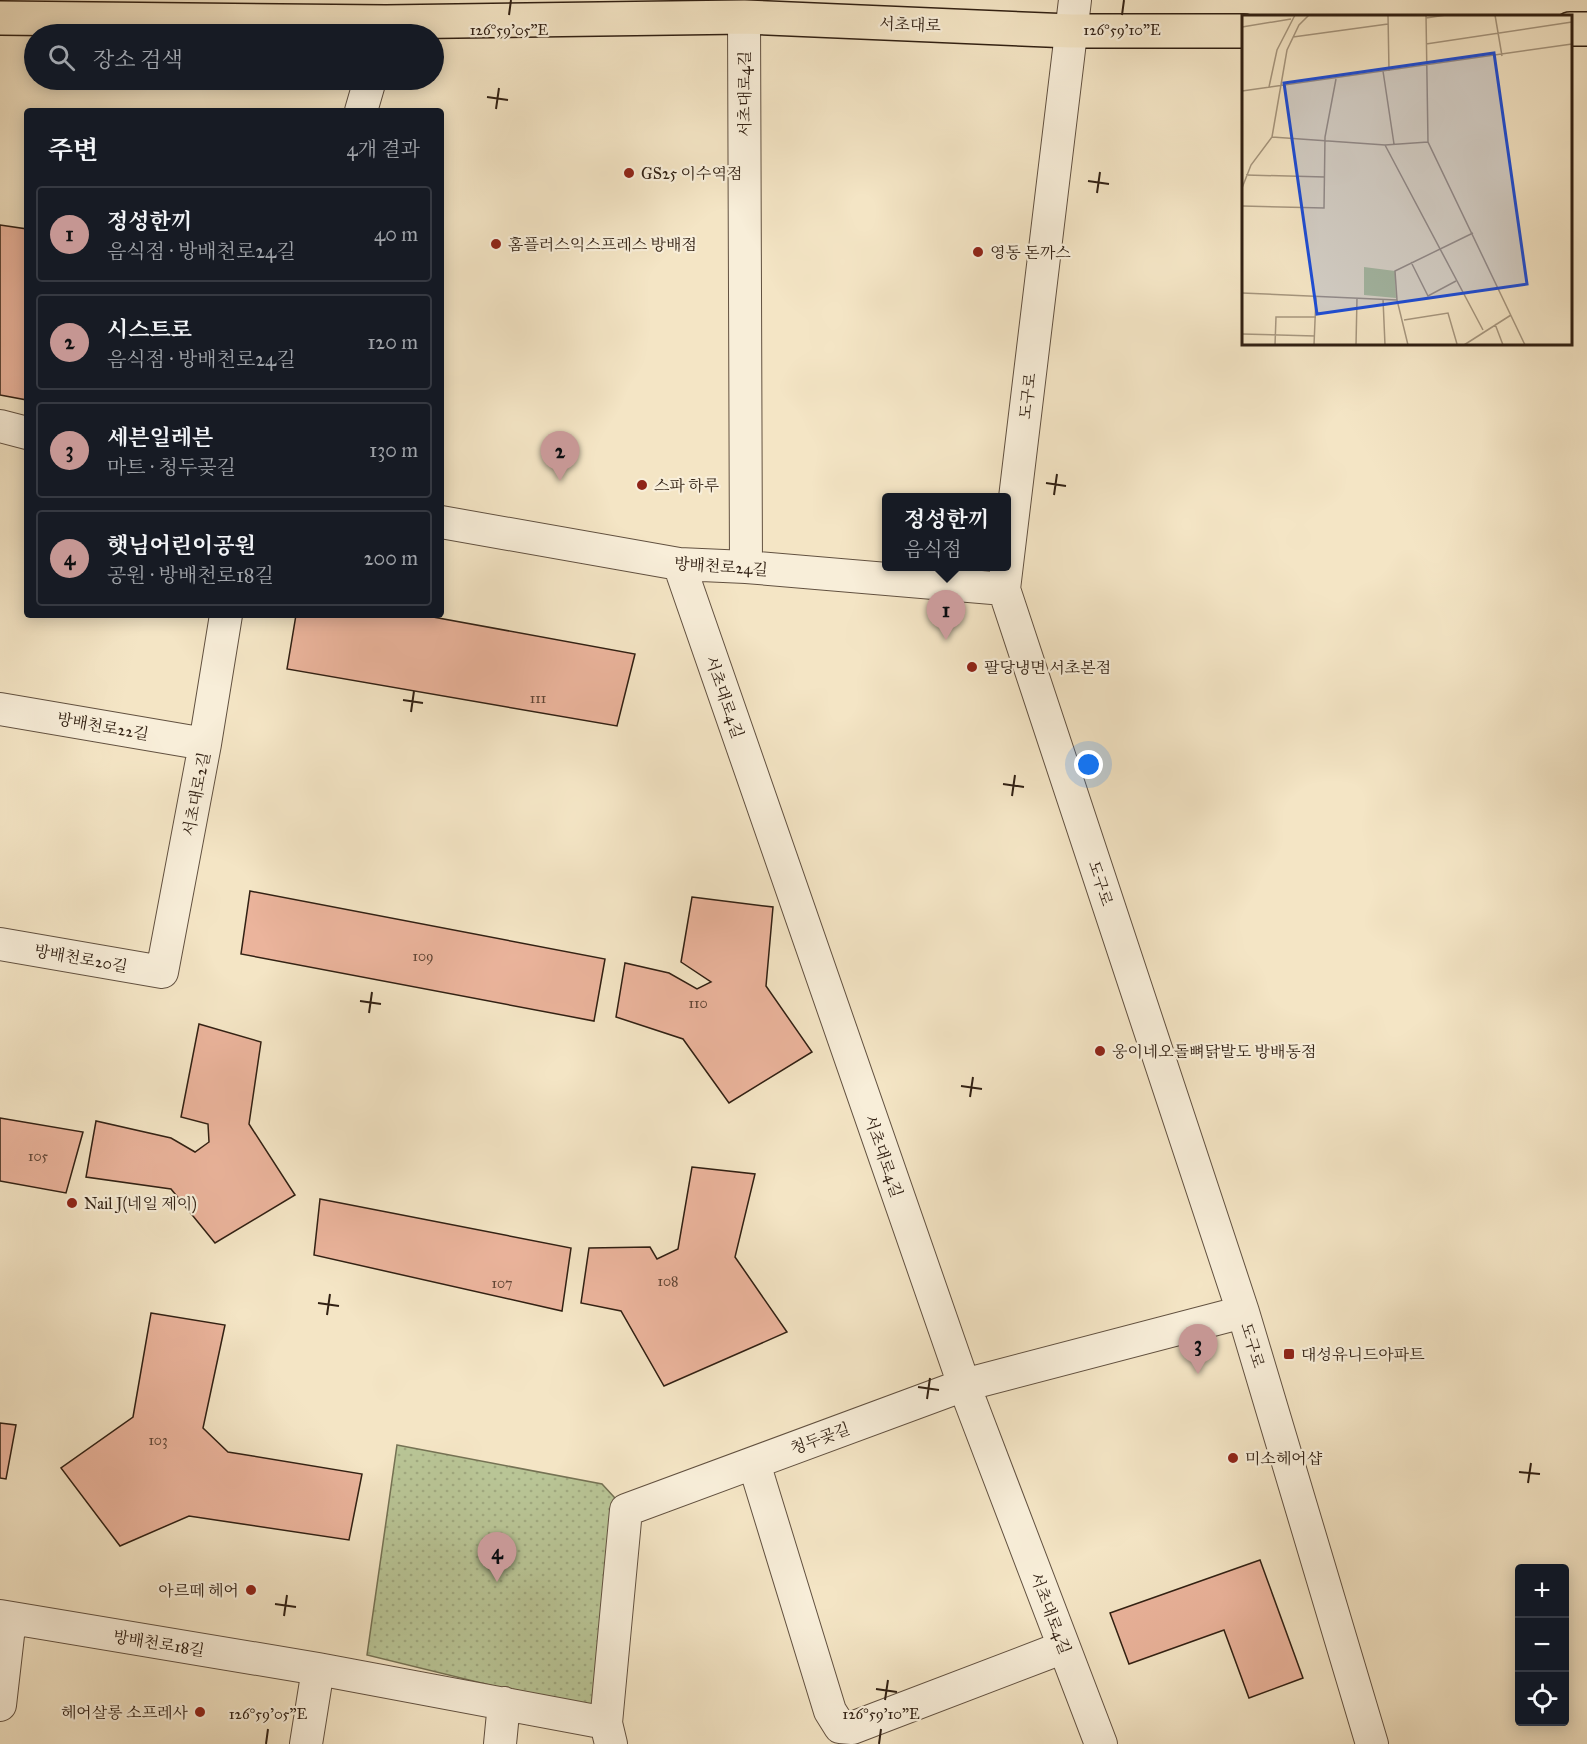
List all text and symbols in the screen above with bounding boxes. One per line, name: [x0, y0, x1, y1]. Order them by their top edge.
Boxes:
street label: 서초대로: [879, 14, 942, 35]
inset map: [1242, 15, 1572, 345]
text: 126°59'05"E: [470, 21, 549, 39]
text: 126°59'10"E: [1083, 21, 1161, 39]
search box: [24, 24, 444, 90]
icon: search: [45, 41, 78, 74]
text: 장소 검색: [93, 46, 183, 73]
street label: 서초대로4길: [735, 51, 754, 137]
text: 주변: [48, 134, 98, 166]
text: 4개 결과: [347, 137, 420, 161]
place label: GS25 이수역점: [641, 164, 742, 183]
marker: GS25 이수역점: [622, 166, 636, 180]
text: 정성한끼: [107, 208, 192, 235]
text: 1: [66, 222, 73, 246]
text: 40 m: [374, 222, 418, 246]
place label: 홈플러스익스프레스 방배점: [508, 235, 697, 254]
marker: 홈플러스익스프레스 방배점: [489, 237, 503, 251]
text: 음식점 · 방배천로24길: [107, 239, 296, 263]
place label: 영동 돈까스: [990, 243, 1071, 262]
marker: 영동 돈까스: [971, 245, 985, 259]
text: 시스트로: [107, 316, 192, 343]
text: 2: [65, 330, 74, 354]
text: 120 m: [367, 330, 418, 354]
text: 음식점 · 방배천로24길: [107, 347, 296, 371]
street label: 도구로: [1015, 371, 1040, 420]
text: 세븐일레븐: [107, 424, 213, 451]
pin: 2: [540, 432, 580, 481]
text: 3: [66, 438, 74, 462]
text: 130 m: [369, 438, 418, 462]
text: 마트 · 청두곶길: [107, 455, 236, 479]
place label: 스파 하루: [654, 476, 719, 495]
marker: 스파 하루: [635, 478, 649, 492]
popup: [882, 493, 1011, 571]
text: 정성한끼: [904, 506, 989, 533]
text: 햇님어린이공원: [107, 532, 256, 559]
text: 음식점: [904, 537, 962, 561]
text: 4: [64, 546, 75, 570]
text: 200 m: [364, 546, 418, 570]
street label: 방배천로24길: [673, 554, 769, 579]
text: 공원 · 방배천로18길: [107, 563, 274, 587]
pin: 1: [926, 590, 966, 640]
street label: 서초대로4길: [702, 653, 748, 741]
place label: 팔당냉면 서초본점: [984, 658, 1111, 677]
marker: 팔당냉면 서초본점: [965, 660, 979, 674]
house number: 111: [530, 690, 547, 707]
street label: 방배천로22길: [55, 709, 150, 744]
street label: 서초대로2길: [179, 750, 214, 838]
your location: [1074, 750, 1103, 779]
street label: 도구로: [1084, 858, 1117, 909]
street label: 방배천로20길: [33, 941, 129, 976]
house number: 109: [412, 948, 434, 965]
house number: 110: [688, 995, 708, 1012]
place label: 웅이네오돌뼈닭발도 방배동점: [1112, 1042, 1316, 1061]
marker: 웅이네오돌뼈닭발도 방배동점: [1093, 1044, 1107, 1058]
street label: 서초대로4길: [861, 1112, 907, 1200]
house number: 105: [28, 1148, 49, 1165]
place label: Nail J(네일 제이): [84, 1194, 197, 1214]
marker: Nail J(네일 제이): [65, 1196, 79, 1210]
house number: 108: [657, 1273, 679, 1290]
house number: 107: [491, 1275, 513, 1292]
street label: 도구로: [1237, 1320, 1269, 1371]
pin: 3: [1178, 1324, 1218, 1374]
place label: 대성유니드아파트: [1301, 1345, 1425, 1364]
marker: 대성유니드아파트: [1282, 1347, 1296, 1361]
street label: 청두곶길: [788, 1419, 852, 1458]
house number: 103: [148, 1432, 168, 1449]
place label: 미소헤어샵: [1245, 1449, 1323, 1468]
marker: 미소헤어샵: [1226, 1451, 1240, 1465]
pin: 4: [478, 1532, 516, 1582]
map controls: [1515, 1564, 1569, 1726]
button: +: [1515, 1564, 1569, 1618]
street label: 서초대로4길: [1026, 1570, 1075, 1657]
place label: 아르떼 헤어: [158, 1581, 239, 1600]
marker: 아르떼 헤어: [244, 1583, 258, 1597]
button: −: [1515, 1618, 1569, 1672]
street label: 방배천로18길: [112, 1627, 206, 1660]
button: locate: [1515, 1672, 1569, 1726]
place label: 헤어살롱 소프레사: [61, 1703, 189, 1722]
marker: 헤어살롱 소프레사: [193, 1705, 207, 1719]
text: 126°59'05"E: [229, 1705, 308, 1723]
text: 126°59'10"E: [842, 1705, 920, 1723]

